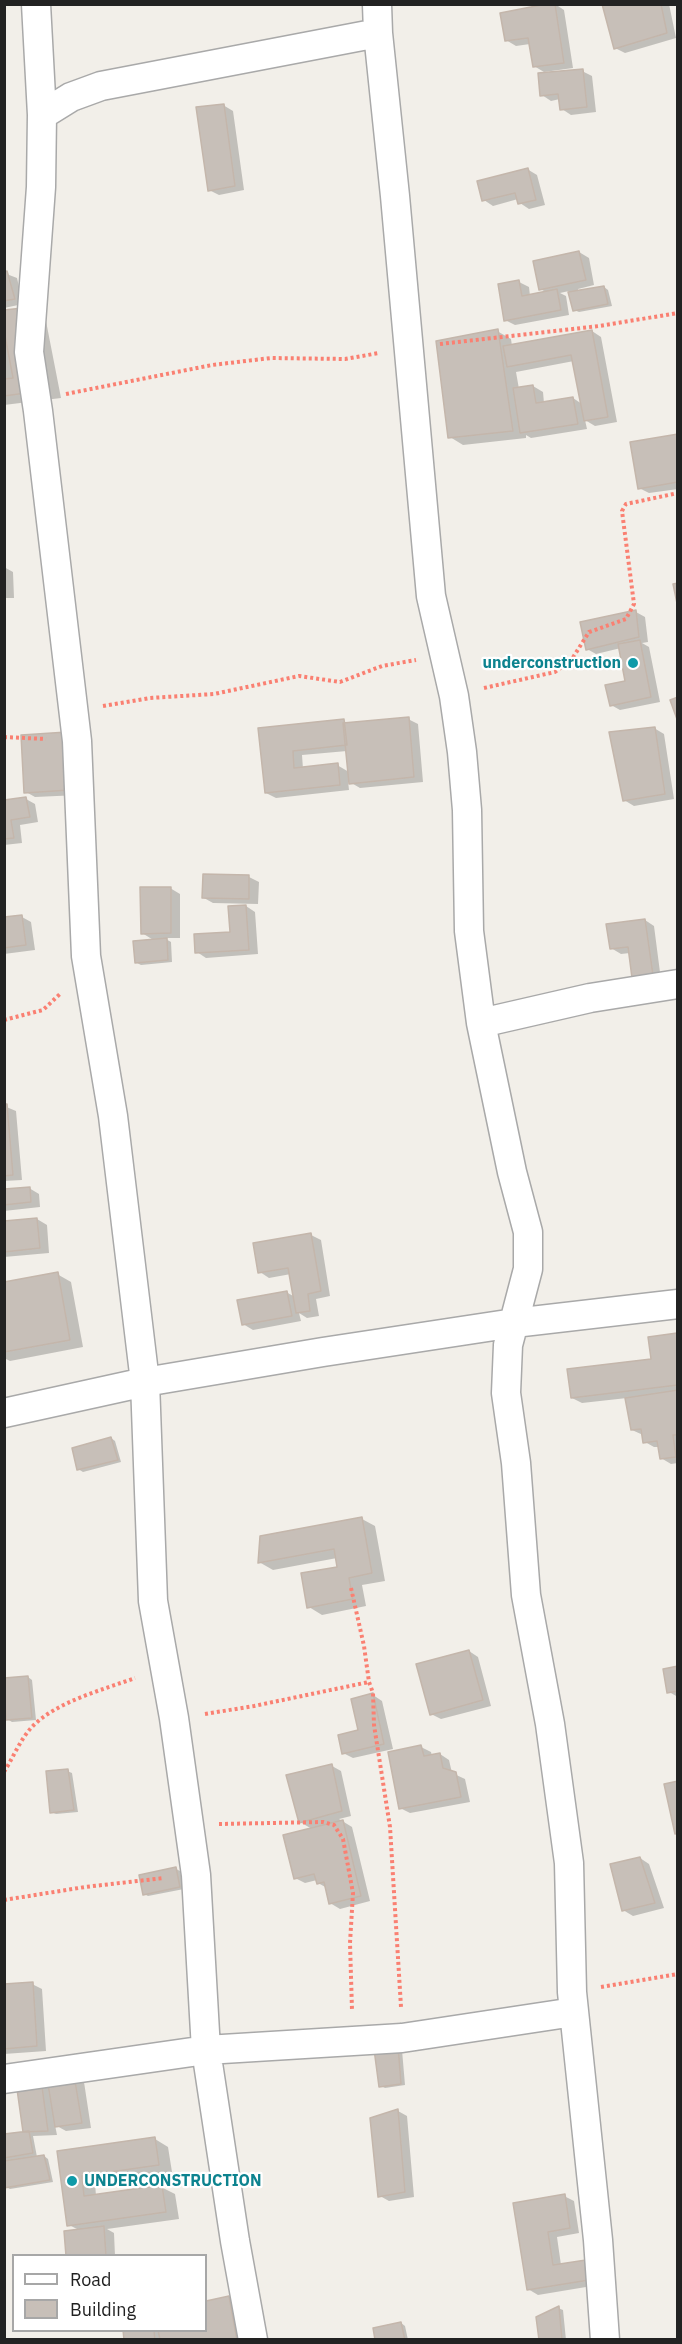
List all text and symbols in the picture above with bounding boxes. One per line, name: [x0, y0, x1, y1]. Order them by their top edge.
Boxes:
place label: underconstruction: [482, 653, 621, 673]
marker: underconstruction: [626, 656, 640, 670]
place label: UNDERCONSTRUCTION: [84, 2171, 262, 2191]
marker: UNDERCONSTRUCTION: [65, 2174, 79, 2188]
legend: [12, 2254, 207, 2332]
text: Road: [70, 2268, 111, 2291]
text: Building: [70, 2298, 136, 2321]

